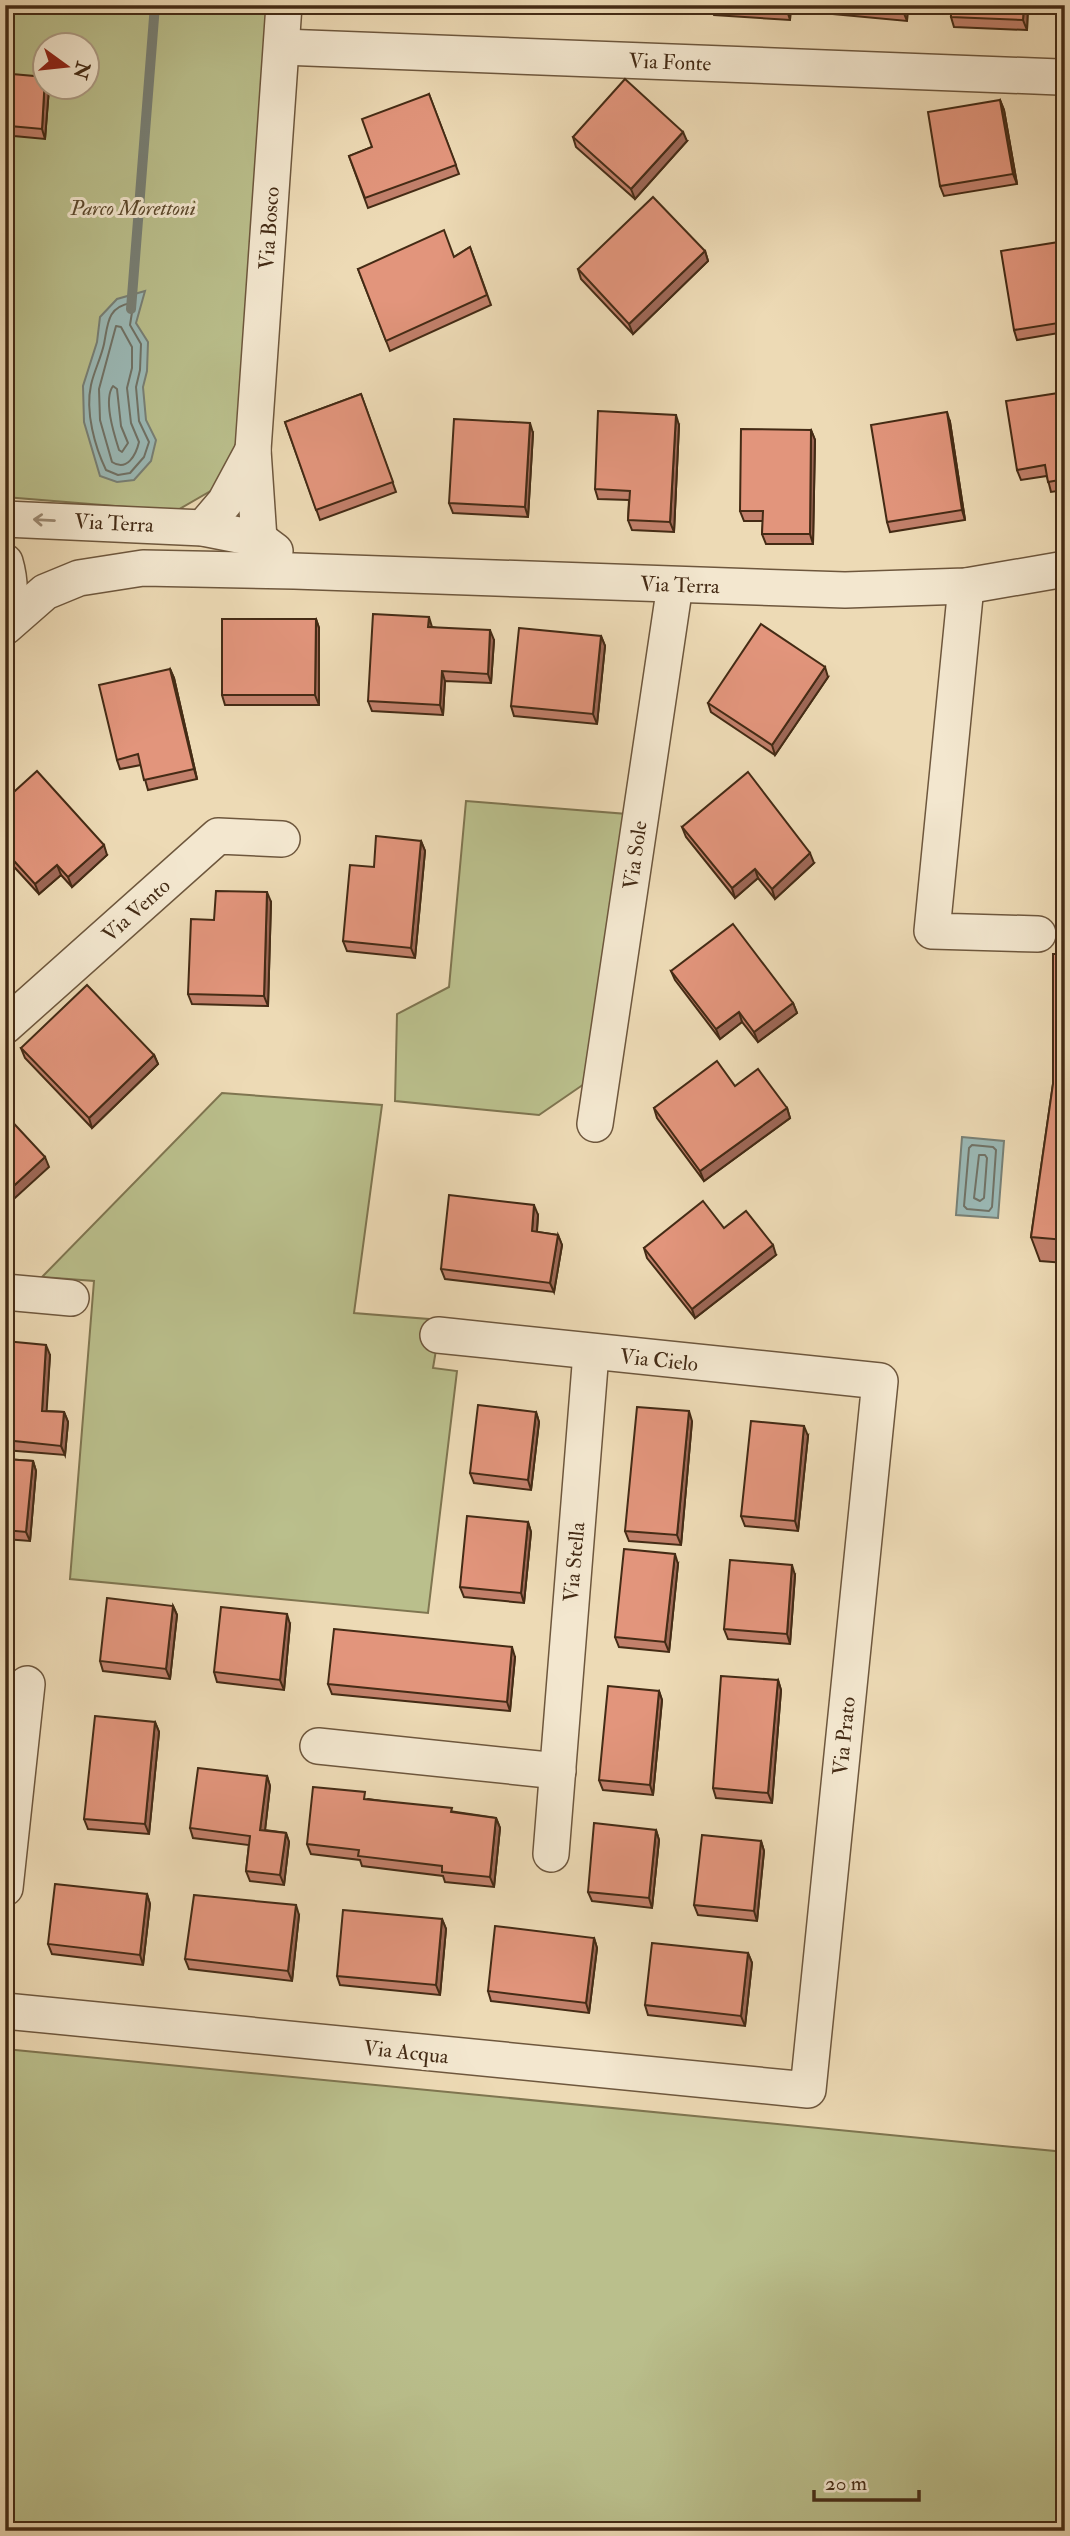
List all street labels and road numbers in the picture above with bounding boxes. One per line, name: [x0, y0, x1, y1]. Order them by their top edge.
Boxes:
street label: Via Fonte: [628, 48, 712, 77]
street label: Via Bosco: [253, 186, 286, 270]
street label: Via Terra: [74, 508, 155, 539]
street label: Via Terra: [640, 571, 720, 600]
street label: Via Sole: [617, 819, 654, 891]
street label: Via Vento: [97, 873, 176, 948]
street label: Via Cielo: [619, 1343, 699, 1378]
street label: Via Stella: [558, 1521, 591, 1603]
street label: Via Prato: [827, 1695, 862, 1777]
street label: Via Acqua: [362, 2035, 450, 2070]

